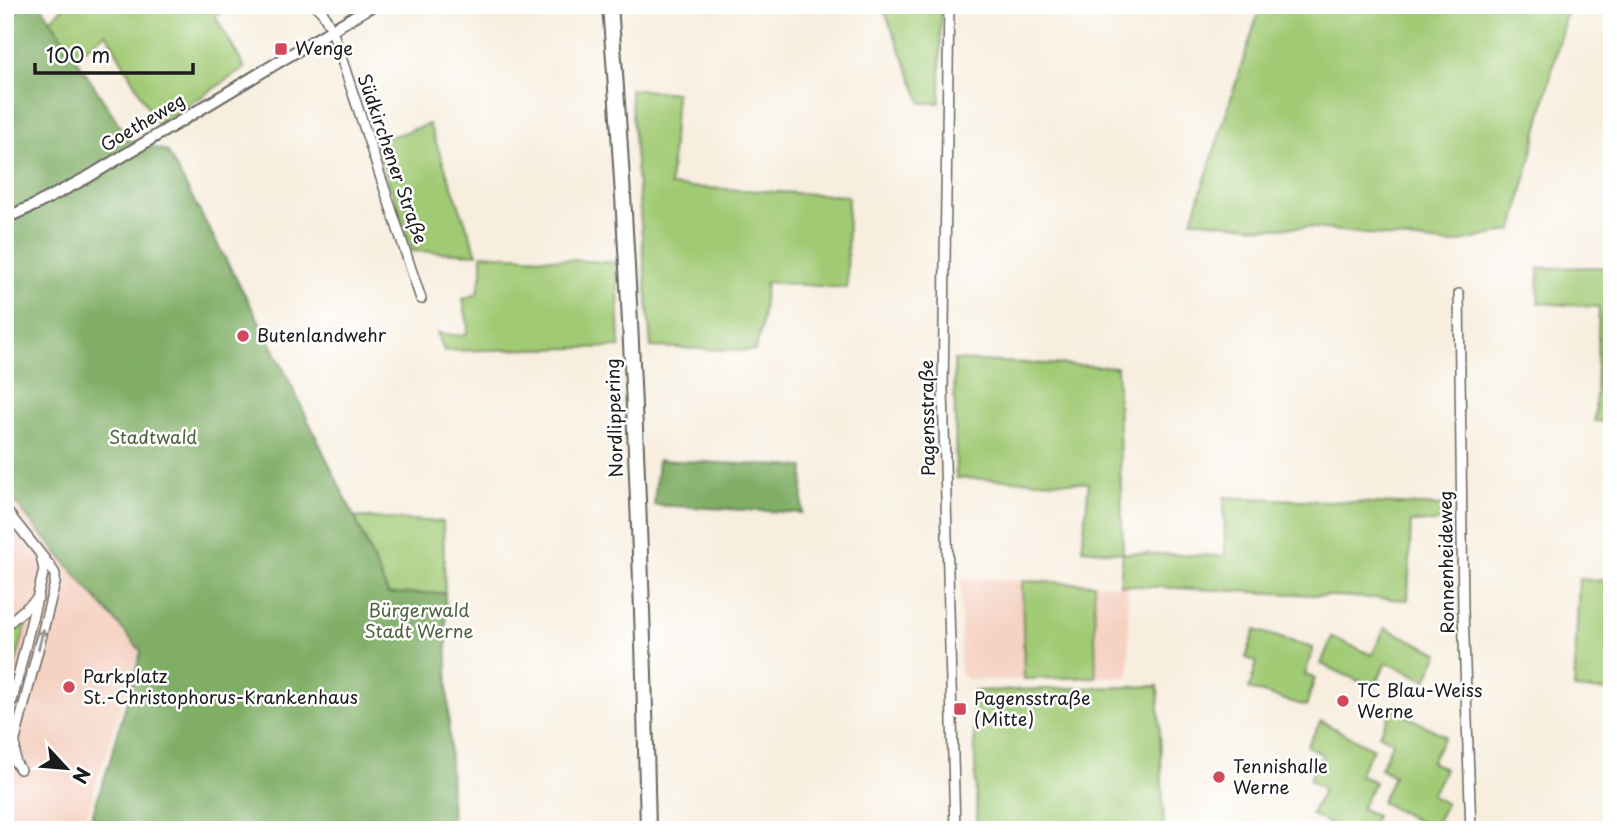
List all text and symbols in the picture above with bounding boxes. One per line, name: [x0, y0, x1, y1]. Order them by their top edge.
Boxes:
scale bar: [35, 32, 192, 76]
place label: Wenge: [295, 34, 353, 61]
text: 100 m: [46, 38, 110, 70]
marker: Wenge: [273, 41, 289, 57]
street label: Südkirchener Straße: [352, 70, 435, 247]
street label: Goetheweg: [95, 86, 190, 158]
place label: Butenlandwehr: [257, 321, 387, 348]
marker: Butenlandwehr: [235, 328, 251, 344]
street label: Nordlippering: [598, 358, 629, 478]
street label: Pagensstraße: [912, 360, 941, 476]
park label: Stadtwald: [109, 423, 197, 450]
street label: Ronnenheideweg: [1431, 490, 1460, 634]
park label: Bürgerwald Stadt Werne: [364, 596, 474, 644]
one-way arrow: [35, 628, 48, 651]
place label: Parkplatz St.-Christophorus-Krankenhaus: [83, 662, 358, 710]
place label: TC Blau-Weiss Werne: [1357, 676, 1483, 724]
marker: Parkplatz St.-Christophorus-Krankenhaus: [61, 679, 77, 695]
place label: Pagensstraße (Mitte): [974, 684, 1090, 732]
marker: TC Blau-Weiss Werne: [1335, 693, 1351, 709]
marker: Pagensstraße (Mitte): [952, 701, 968, 717]
north arrow: [32, 734, 102, 804]
place label: Tennishalle Werne: [1233, 752, 1328, 800]
text: N: [66, 763, 98, 789]
marker: Tennishalle Werne: [1211, 769, 1227, 785]

